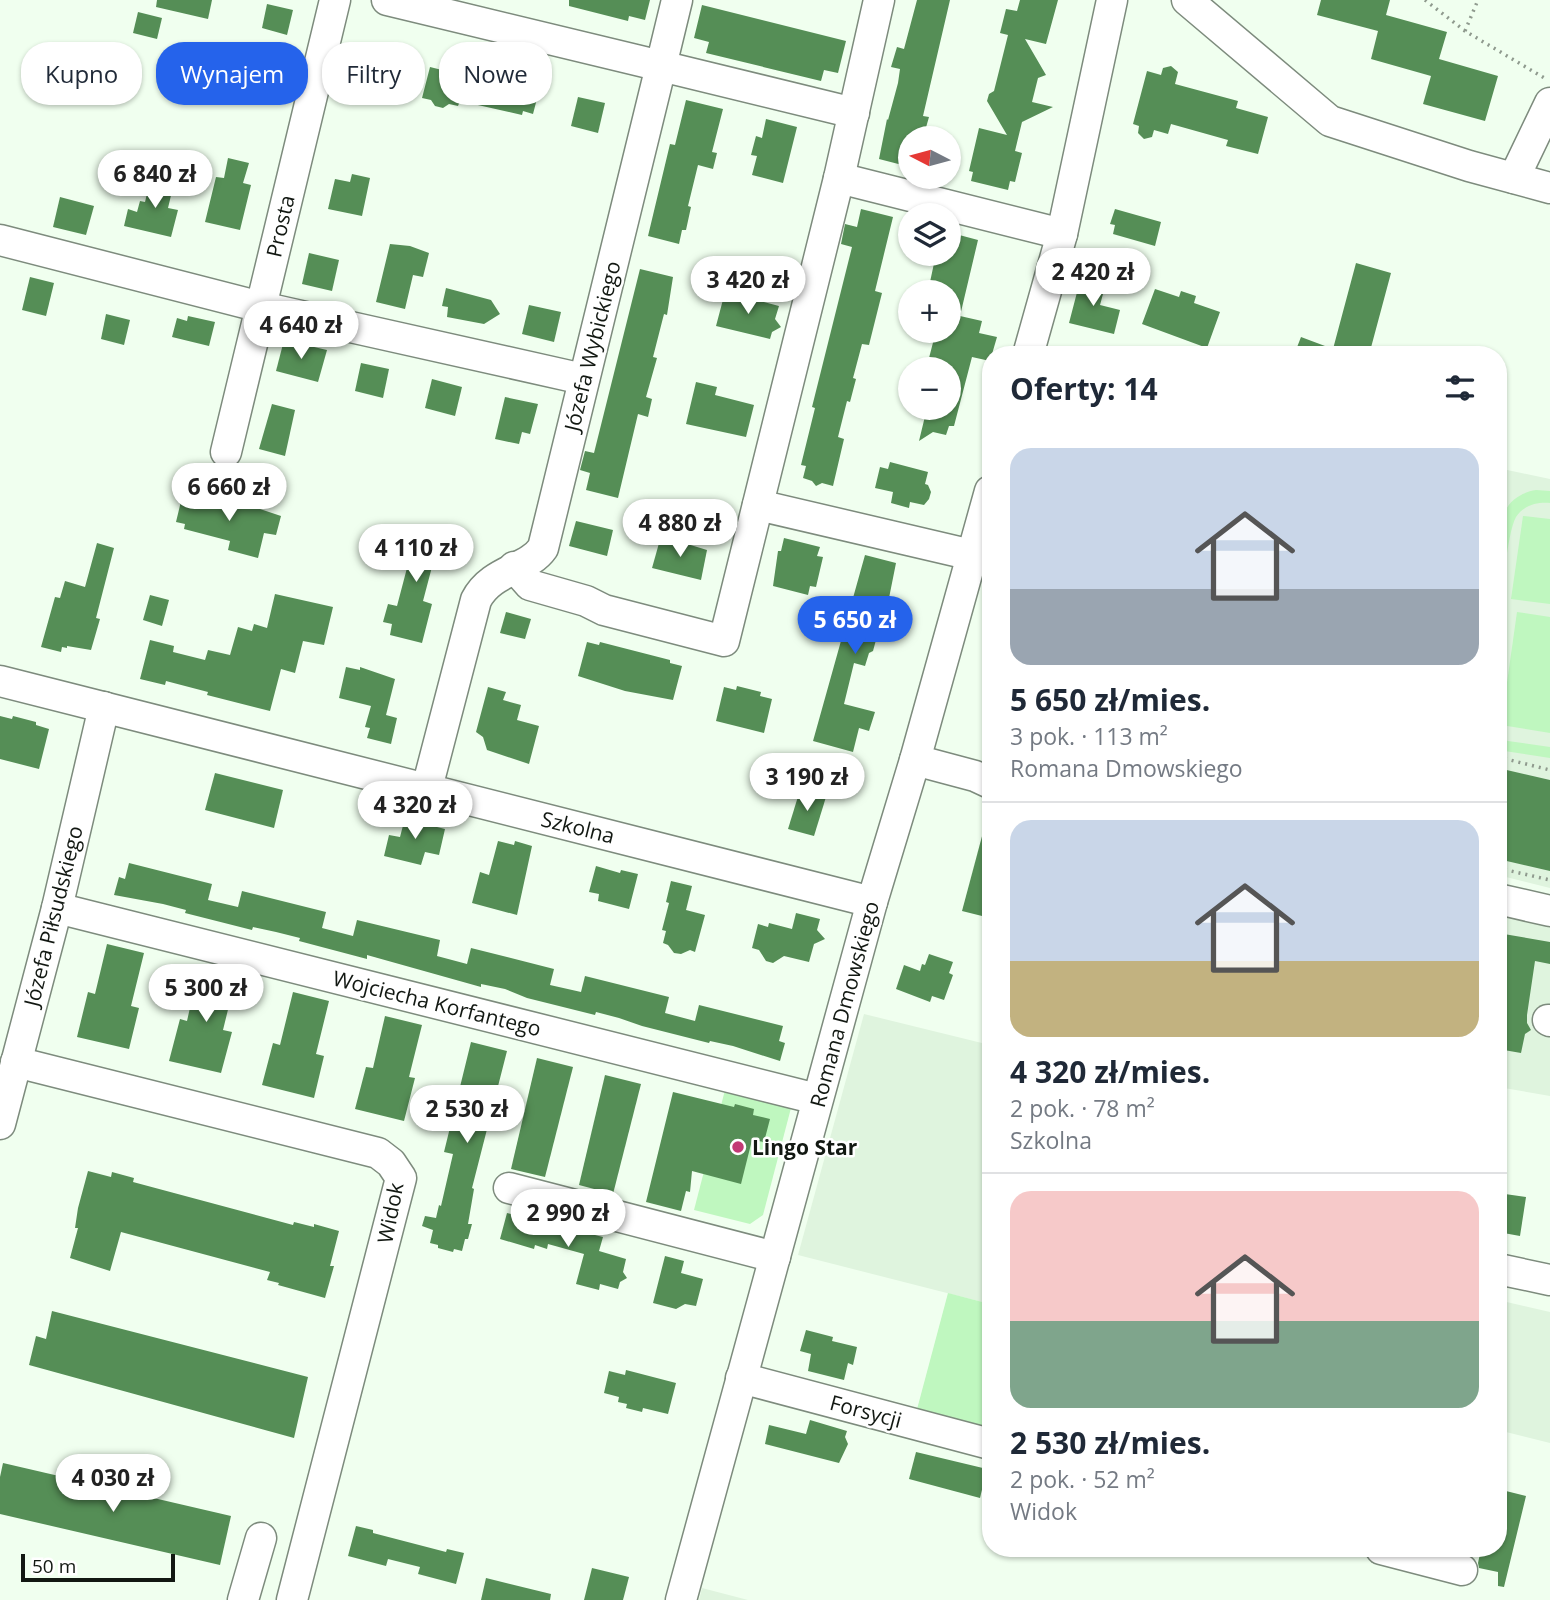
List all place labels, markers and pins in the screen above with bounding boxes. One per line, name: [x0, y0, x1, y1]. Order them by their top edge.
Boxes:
pin: 6 840 zł: [83, 150, 227, 210]
pin: 2 420 zł: [1021, 248, 1165, 308]
pin: 3 420 zł: [676, 256, 820, 316]
pin: 4 640 zł: [229, 302, 373, 361]
pin: 6 660 zł: [157, 463, 301, 523]
pin: 4 880 zł: [608, 500, 752, 559]
pin: 4 110 zł: [344, 524, 488, 584]
pin: 5 650 zł: [783, 596, 927, 656]
pin: 3 190 zł: [735, 754, 879, 813]
pin: 4 320 zł: [343, 782, 487, 841]
pin: 5 300 zł: [134, 964, 278, 1024]
pin: 2 530 zł: [395, 1086, 539, 1145]
place label: Lingo Star: [752, 1133, 858, 1161]
marker: Lingo Star: [730, 1139, 746, 1155]
pin: 2 990 zł: [496, 1190, 640, 1249]
pin: 4 030 zł: [41, 1454, 185, 1514]

